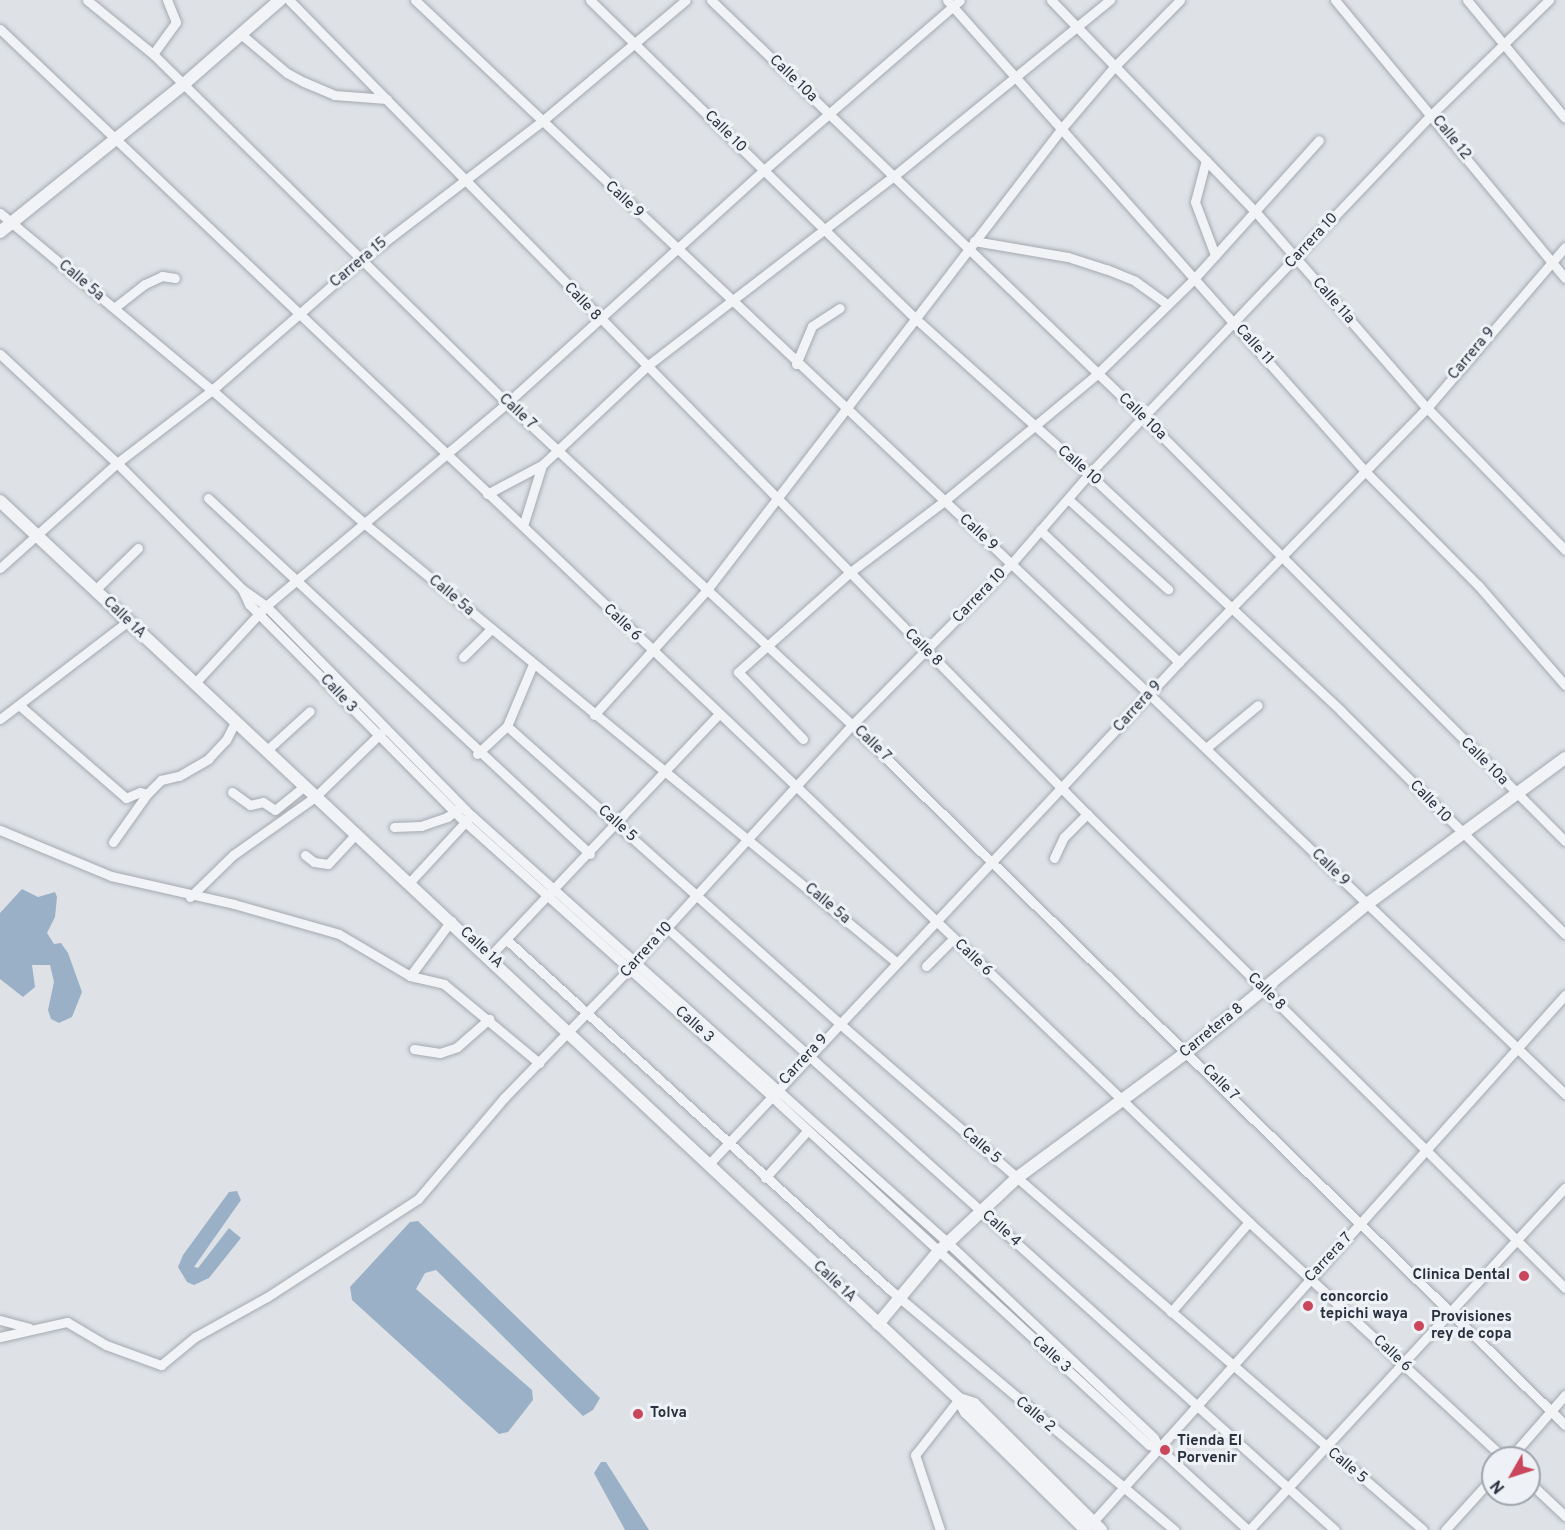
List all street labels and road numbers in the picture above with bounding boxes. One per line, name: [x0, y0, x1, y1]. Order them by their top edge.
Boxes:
street label: Calle 10a: [765, 52, 821, 106]
street label: Calle 10: [700, 107, 750, 157]
street label: Calle 12: [1428, 112, 1474, 164]
street label: Calle 9: [601, 178, 647, 222]
street label: Carrera 10: [1282, 209, 1342, 273]
street label: Carrera 15: [327, 234, 391, 292]
street label: Calle 5a: [54, 257, 108, 305]
street label: Calle 11a: [1308, 274, 1358, 328]
street label: Calle 8: [560, 279, 604, 325]
street label: Calle 11: [1231, 321, 1277, 369]
street label: Carrera 9: [1445, 324, 1499, 384]
street label: Calle 7: [494, 390, 540, 434]
street label: Calle 10a: [1114, 390, 1170, 444]
street label: Calle 10: [1053, 442, 1105, 490]
street label: Calle 9: [955, 511, 1001, 555]
street label: Carrera 10: [949, 565, 1011, 627]
street label: Calle 5a: [424, 572, 478, 620]
street label: Calle 1A: [99, 593, 149, 643]
street label: Calle 6: [599, 601, 645, 645]
street label: Calle 8: [900, 625, 946, 671]
street label: Calle 3: [316, 671, 360, 717]
street label: Carrera 9: [1110, 678, 1166, 736]
street label: Calle 7: [850, 722, 894, 766]
street label: Calle 10a: [1456, 734, 1512, 790]
street label: Calle 10: [1405, 777, 1455, 827]
street label: Calle 5: [594, 802, 640, 846]
street label: Calle 9: [1307, 846, 1353, 890]
street label: Calle 5a: [800, 880, 854, 928]
street label: Carrera 10: [617, 918, 677, 982]
street label: Calle 1A: [456, 924, 506, 972]
street label: Calle 6: [950, 936, 996, 980]
street label: Calle 8: [1243, 969, 1289, 1015]
street label: Carretera 8: [1176, 1000, 1248, 1062]
street label: Calle 3: [671, 1003, 717, 1047]
street label: Carrera 9: [776, 1031, 832, 1089]
street label: Calle 7: [1198, 1061, 1242, 1105]
street label: Calle 5: [958, 1124, 1004, 1168]
street label: Calle 4: [978, 1207, 1024, 1251]
street label: Carrera 7: [1301, 1229, 1357, 1287]
street label: Calle 1A: [809, 1258, 859, 1306]
street label: Calle 6: [1369, 1332, 1415, 1376]
street label: Calle 3: [1028, 1333, 1074, 1377]
street label: Calle 2: [1012, 1393, 1058, 1437]
street label: Calle 5: [1323, 1444, 1371, 1488]

